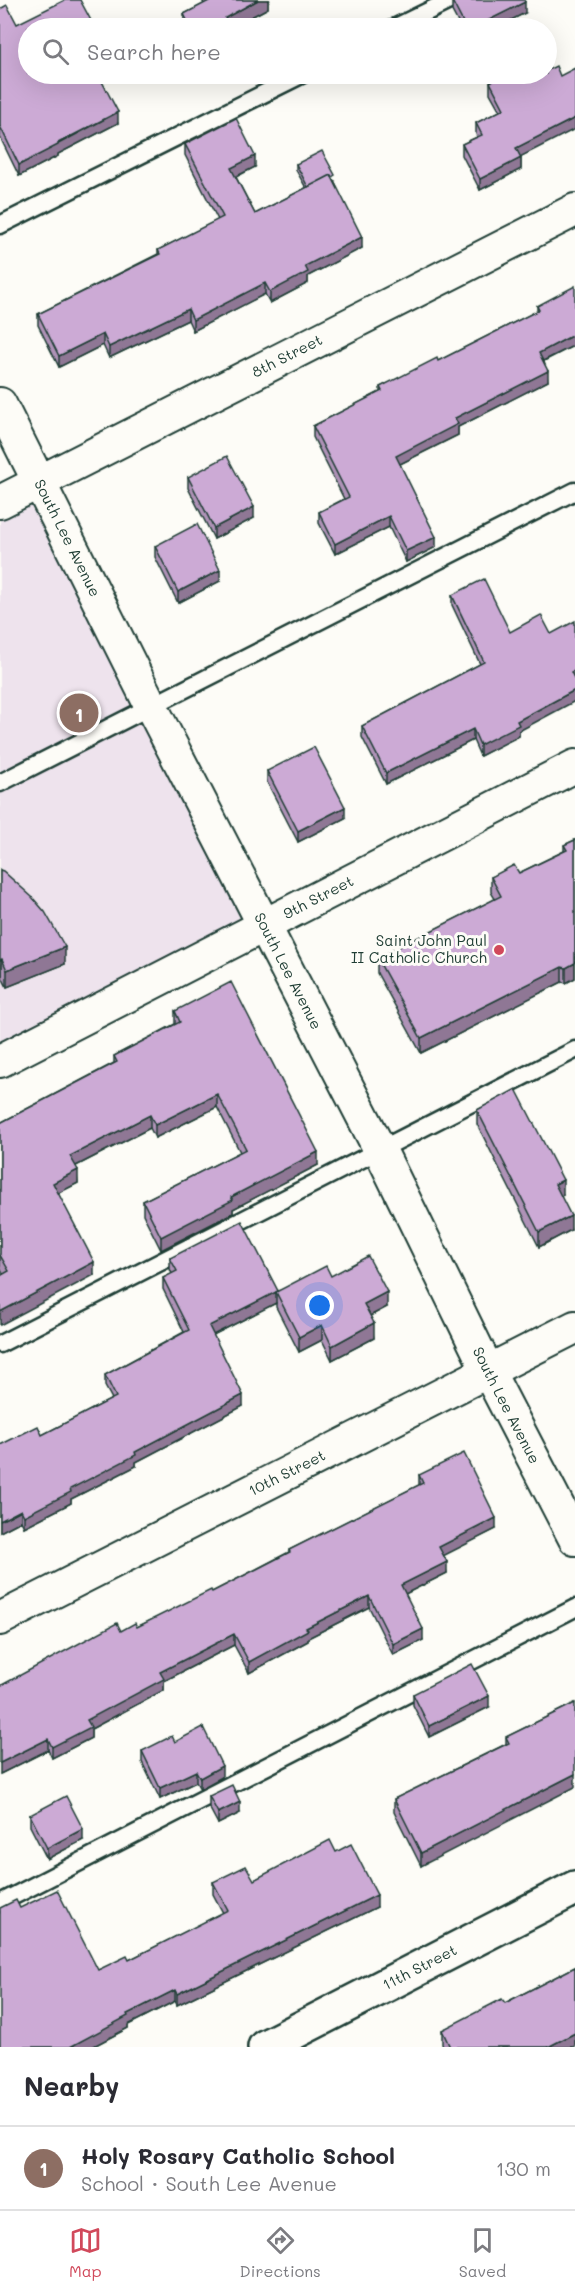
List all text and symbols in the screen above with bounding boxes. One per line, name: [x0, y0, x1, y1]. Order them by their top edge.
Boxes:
search box: [18, 18, 557, 84]
icon: search: [39, 35, 72, 68]
text: Search here: [87, 37, 221, 66]
street label: 8th Street: [248, 329, 325, 382]
street label: South Lee Avenue: [30, 476, 106, 600]
pin: 1: [60, 690, 98, 736]
street label: 9th Street: [279, 870, 357, 923]
street label: South Lee Avenue: [250, 909, 327, 1032]
place label: Saint John Paul II Catholic Church: [351, 930, 487, 967]
marker: Saint John Paul II Catholic Church: [492, 943, 506, 957]
your location: [305, 1291, 334, 1320]
street label: South Lee Avenue: [469, 1343, 545, 1467]
street label: 10th Street: [245, 1444, 328, 1500]
street label: 11th Street: [379, 1939, 460, 1994]
text: Nearby: [24, 2069, 119, 2103]
text: Holy Rosary Catholic School: [81, 2141, 395, 2170]
text: 1: [39, 2155, 48, 2181]
text: 130 m: [496, 2155, 551, 2181]
text: School · South Lee Avenue: [81, 2170, 337, 2196]
tab: Map: [69, 2224, 102, 2281]
tab: Directions: [240, 2224, 321, 2281]
tab: Saved: [459, 2224, 506, 2281]

